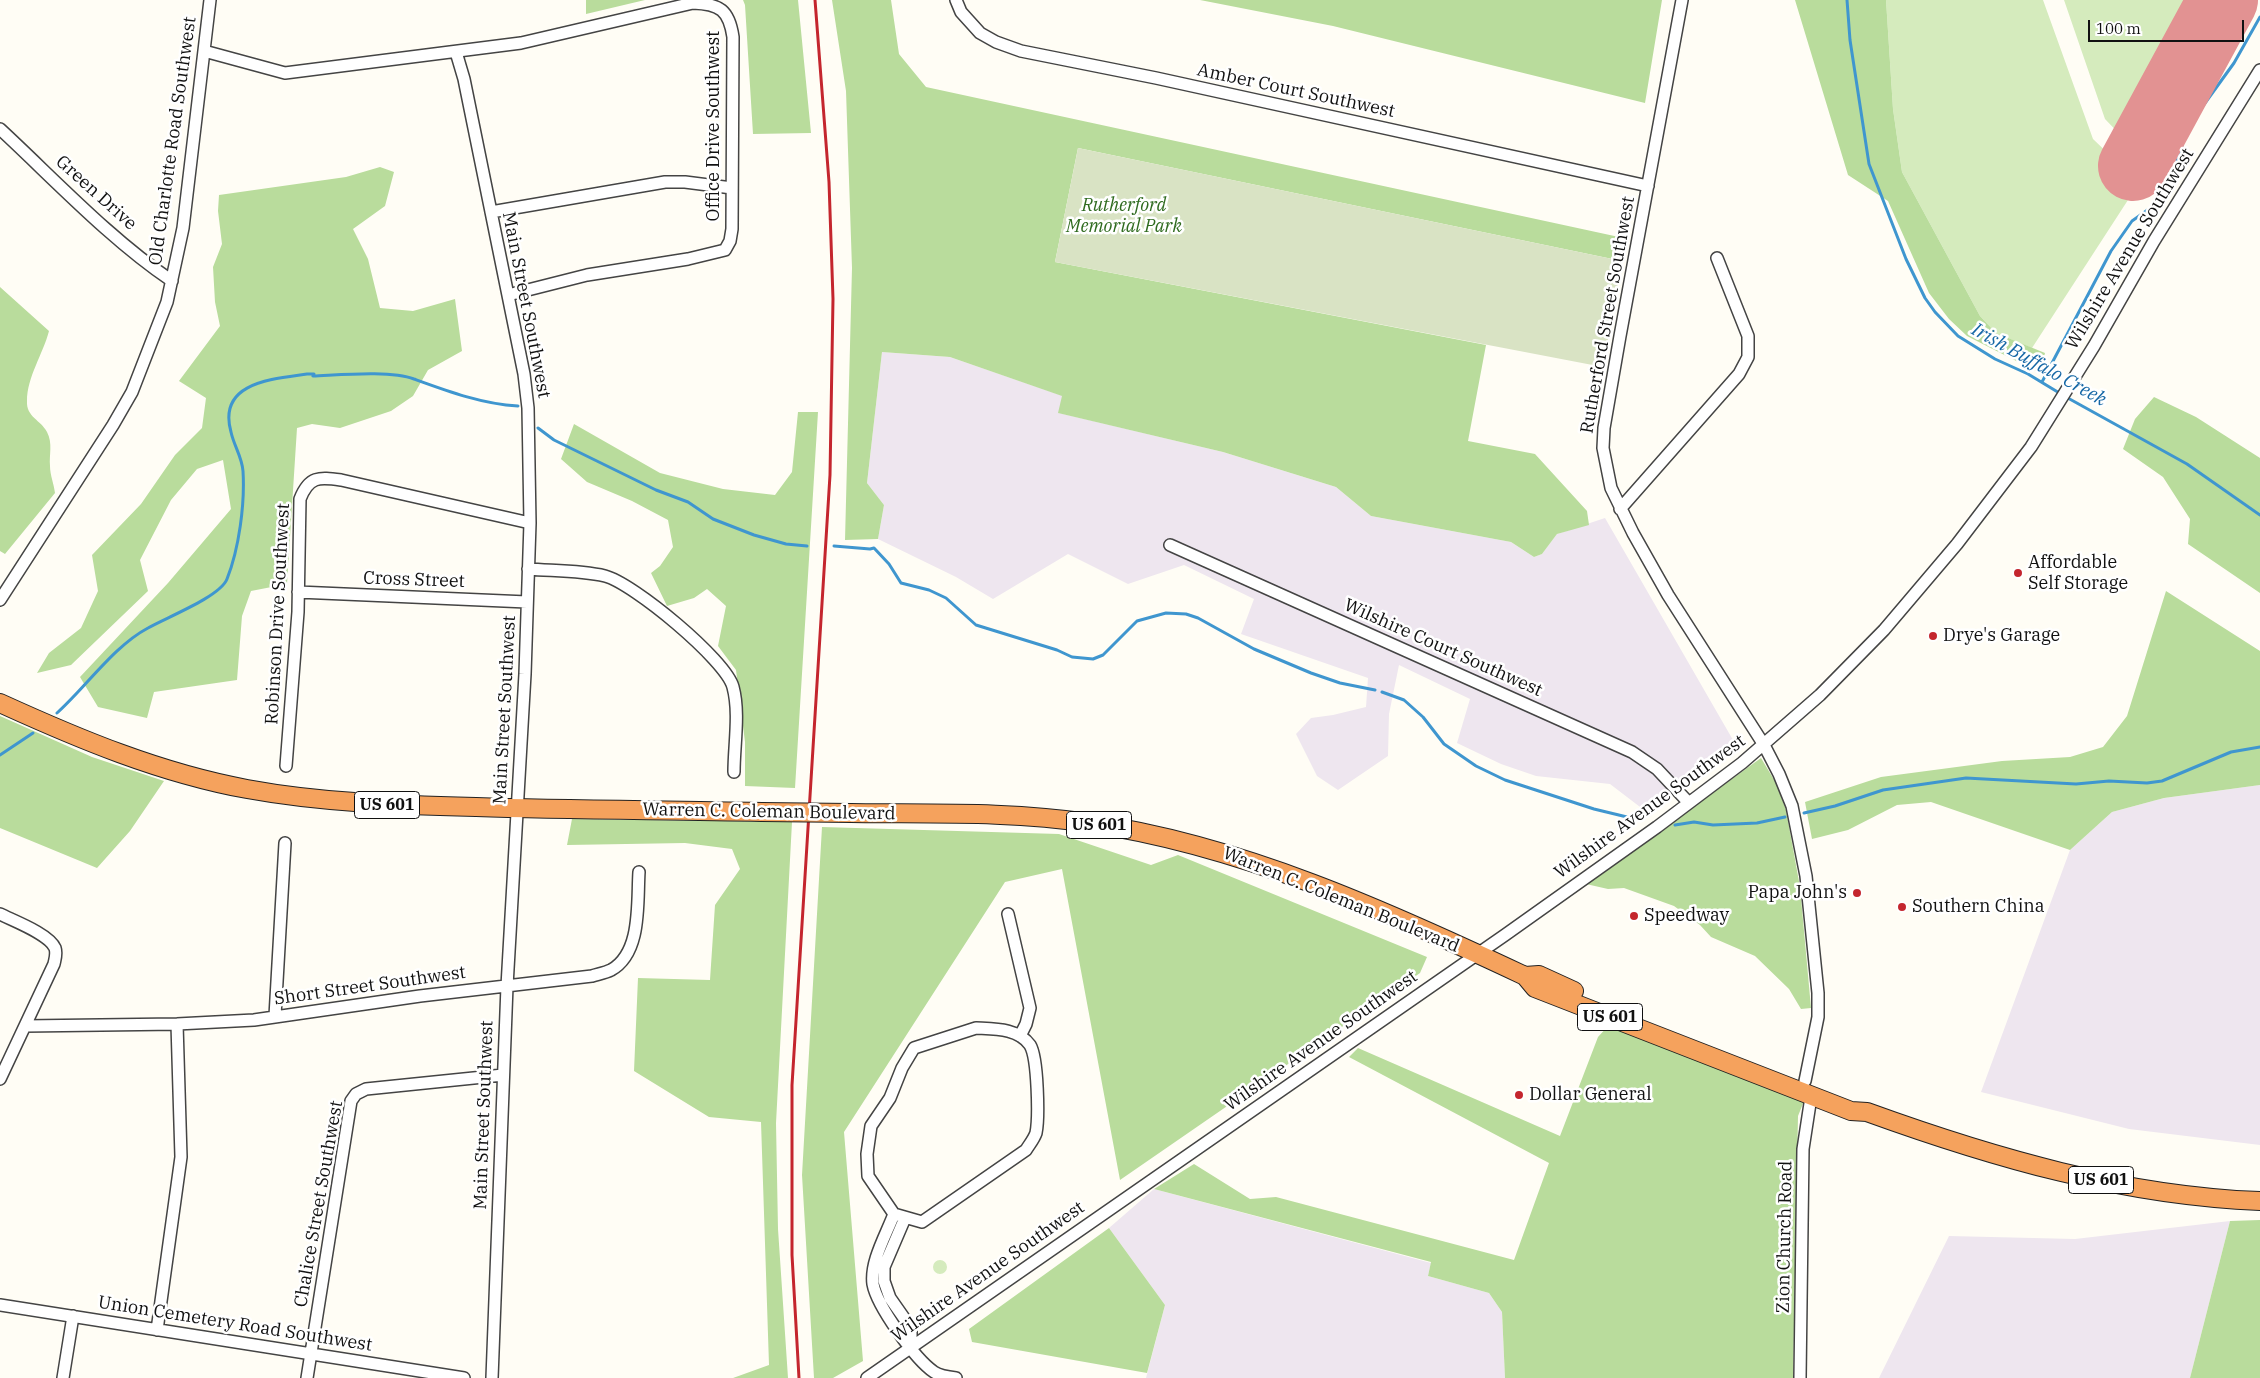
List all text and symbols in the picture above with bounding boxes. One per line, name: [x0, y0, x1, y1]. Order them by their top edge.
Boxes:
scale bar: [2090, 10, 2246, 42]
street label: Old Charlotte Road Southwest: [145, 15, 201, 267]
text: 100 m: [2096, 19, 2141, 38]
street label: Office Drive Southwest: [703, 31, 725, 221]
street label: Amber Court Southwest: [1195, 59, 1397, 123]
street label: Wilshire Avenue Southwest: [2061, 144, 2199, 354]
street label: Green Drive: [51, 151, 141, 235]
park label: Rutherford Memorial Park: [1066, 195, 1182, 238]
street label: Rutherford Street Southwest: [1576, 195, 1640, 435]
street label: Main Street Southwest: [497, 210, 555, 400]
water label: Irish Buffalo Creek: [1968, 319, 2110, 411]
street label: Robinson Drive Southwest: [261, 503, 295, 725]
place label: Affordable Self Storage: [2028, 552, 2128, 594]
street label: Cross Street: [363, 567, 465, 593]
marker: Affordable Self Storage: [2012, 567, 2024, 579]
street label: Wilshire Court Southwest: [1340, 594, 1546, 702]
street label: Main Street Southwest: [489, 615, 521, 805]
place label: Drye's Garage: [1943, 625, 2060, 647]
marker: Drye's Garage: [1927, 630, 1939, 642]
street label: Wilshire Avenue Southwest: [1550, 730, 1750, 884]
road number: US 601: [354, 792, 420, 818]
street label: Warren C. Coleman Boulevard: [642, 799, 896, 825]
road number: US 601: [1066, 812, 1132, 838]
street label: Warren C. Coleman Boulevard: [1220, 843, 1462, 957]
place label: Papa John's: [1748, 882, 1847, 904]
marker: Papa John's: [1851, 887, 1863, 899]
place label: Southern China: [1912, 896, 2045, 918]
marker: Southern China: [1896, 901, 1908, 913]
place label: Speedway: [1644, 905, 1729, 927]
marker: Speedway: [1628, 910, 1640, 922]
street label: Short Street Southwest: [273, 962, 467, 1010]
street label: Wilshire Avenue Southwest: [1220, 966, 1422, 1116]
road number: US 601: [1578, 1004, 1642, 1030]
street label: Main Street Southwest: [470, 1020, 498, 1210]
place label: Dollar General: [1529, 1084, 1652, 1106]
marker: Dollar General: [1513, 1089, 1525, 1101]
street label: Chalice Street Southwest: [290, 1099, 348, 1309]
street label: Zion Church Road: [1773, 1161, 1797, 1313]
road number: US 601: [2068, 1166, 2134, 1194]
street label: Wilshire Avenue Southwest: [887, 1197, 1089, 1347]
street label: Union Cemetery Road Southwest: [96, 1292, 374, 1356]

